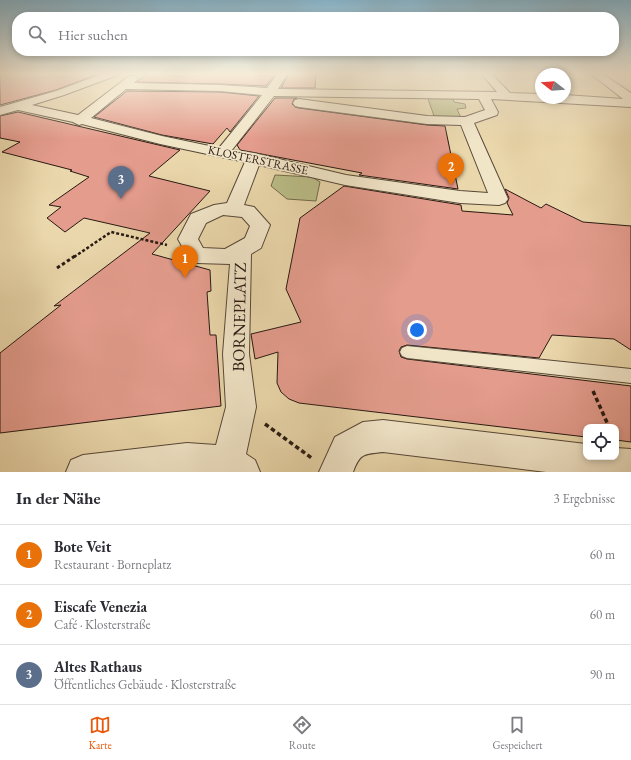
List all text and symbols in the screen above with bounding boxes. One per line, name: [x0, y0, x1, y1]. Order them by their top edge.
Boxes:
search box: [12, 12, 619, 56]
icon: search: [26, 23, 48, 45]
text: Hier suchen: [58, 25, 128, 44]
north arrow: [535, 68, 571, 104]
street label: KLOSTERSTRASSE: [206, 142, 310, 178]
pin: 2: [438, 153, 464, 186]
pin: 3: [108, 166, 134, 199]
pin: 1: [172, 245, 198, 278]
street label: BORNEPLATZ: [227, 262, 251, 372]
your location: [407, 320, 427, 340]
map controls: [583, 424, 619, 460]
button: locate: [583, 424, 619, 460]
text: In der Nähe: [16, 487, 101, 509]
text: 3 Ergebnisse: [554, 490, 615, 507]
text: Bote Veit: [54, 537, 111, 556]
text: 1: [26, 546, 32, 563]
text: 60 m: [590, 546, 615, 563]
text: Restaurant · Borneplatz: [54, 556, 171, 573]
text: Eiscafe Venezia: [54, 597, 147, 616]
text: 2: [26, 606, 32, 623]
text: 60 m: [590, 606, 615, 623]
text: Café · Klosterstraße: [54, 616, 151, 633]
text: Altes Rathaus: [54, 657, 142, 676]
text: 3: [26, 666, 32, 683]
text: 90 m: [590, 666, 615, 683]
text: Öffentliches Gebäude · Klosterstraße: [54, 676, 236, 693]
tab: Karte: [88, 714, 112, 752]
tab: Route: [289, 714, 316, 752]
tab: Gespeichert: [492, 714, 543, 752]

